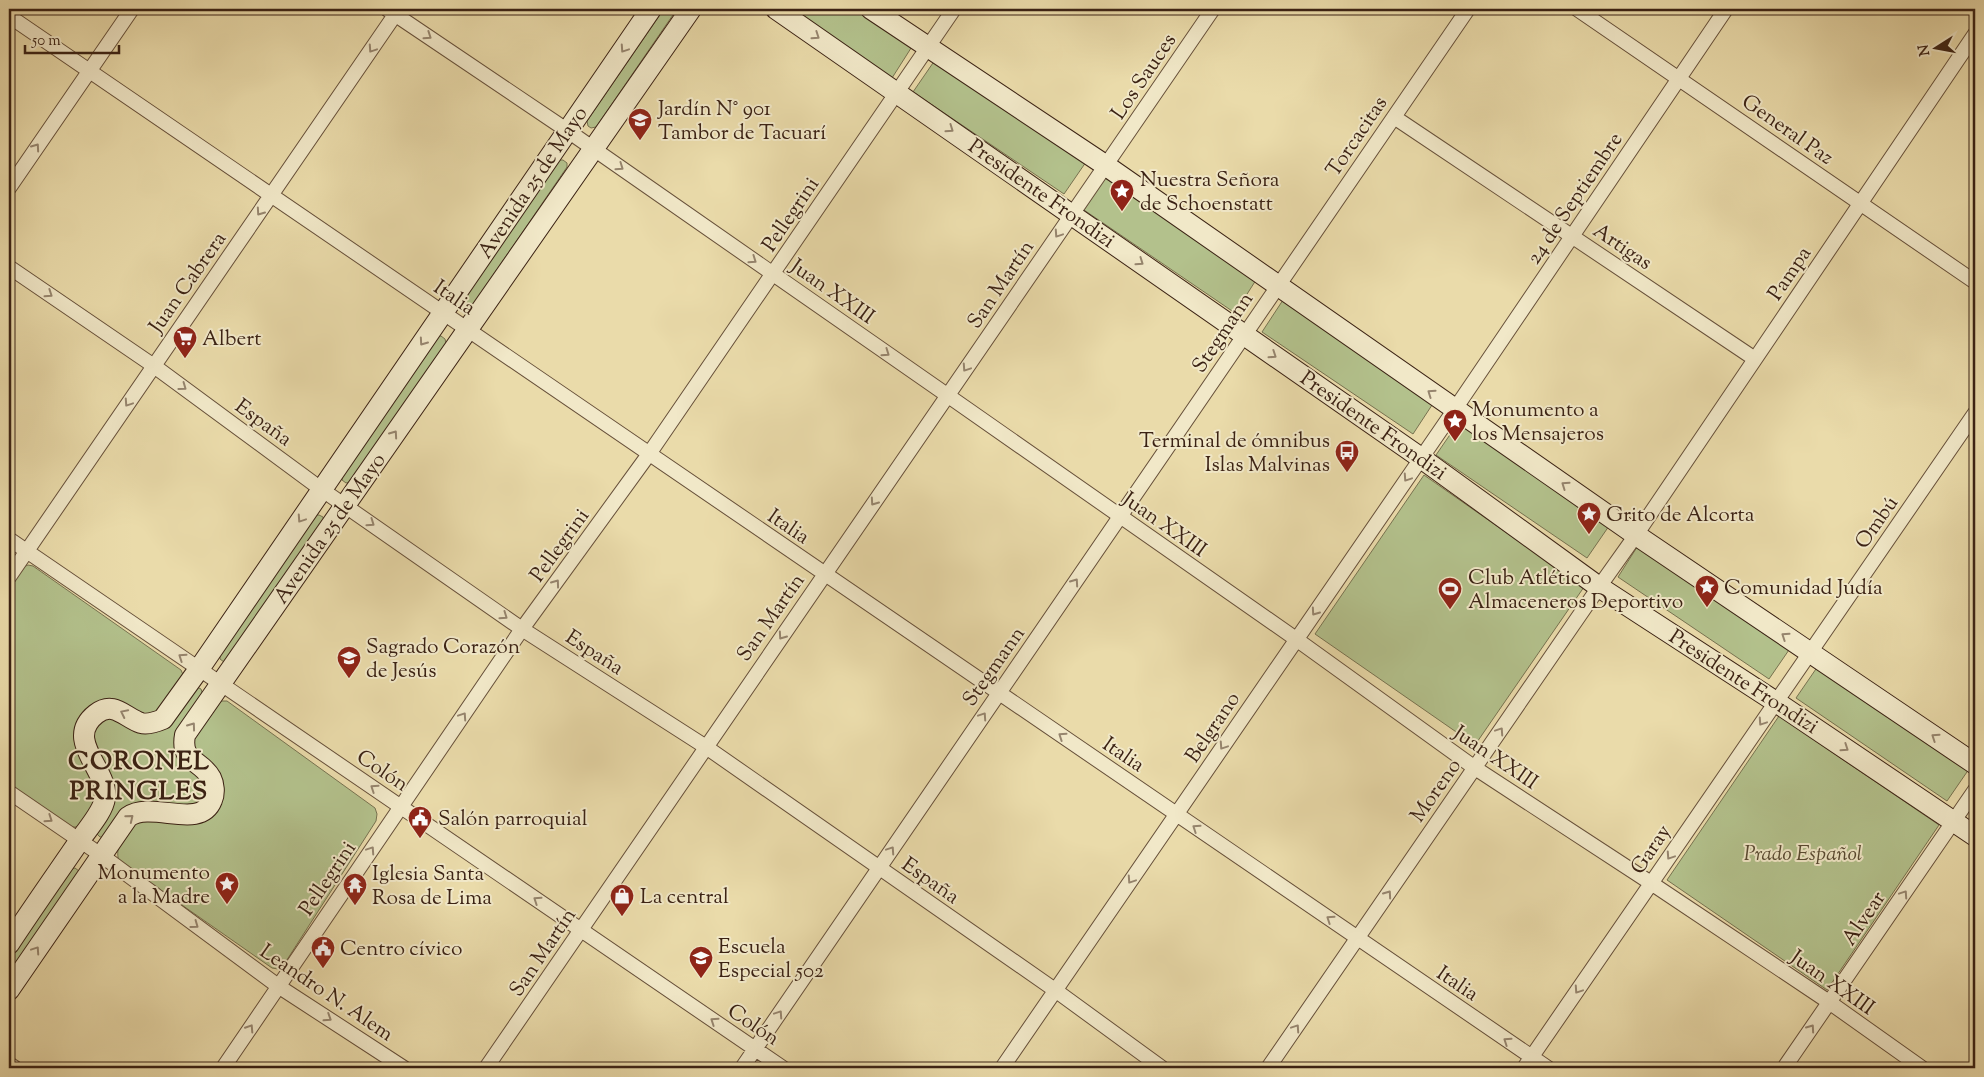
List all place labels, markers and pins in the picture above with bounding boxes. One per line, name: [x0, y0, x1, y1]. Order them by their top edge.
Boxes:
place label: Jardín N° 901 Tambor de Tacuarí: [657, 95, 826, 149]
school or university icon: Jardín N° 901 Tambor de Tacuarí: [627, 107, 653, 141]
place label: Nuestra Señora de Schoenstatt: [1140, 166, 1280, 220]
place icon: Nuestra Señora de Schoenstatt: [1109, 178, 1135, 212]
supermarket icon: Albert: [172, 325, 198, 359]
place label: Albert: [202, 325, 261, 355]
place label: Monumento a los Mensajeros: [1472, 396, 1604, 450]
place icon: Monumento a los Mensajeros: [1442, 408, 1468, 442]
place label: Terminal de ómnibus Islas Malvinas: [1139, 427, 1330, 481]
bus stop icon: Terminal de ómnibus Islas Malvinas: [1334, 439, 1360, 473]
place icon: Grito de Alcorta: [1576, 501, 1602, 535]
place label: Grito de Alcorta: [1606, 501, 1755, 531]
place label: Club Atlético Almaceneros Deportivo: [1468, 564, 1683, 618]
place icon: Comunidad Judía: [1694, 574, 1720, 608]
place label: Comunidad Judía: [1724, 574, 1883, 604]
sports icon: Club Atlético Almaceneros Deportivo: [1437, 576, 1463, 610]
place label: Sagrado Corazón de Jesús: [366, 633, 520, 687]
school or university icon: Sagrado Corazón de Jesús: [336, 645, 362, 679]
public building icon: Salón parroquial: [407, 805, 433, 839]
place label: Salón parroquial: [438, 805, 588, 835]
place label: Monumento a la Madre: [97, 859, 210, 913]
place label: Iglesia Santa Rosa de Lima: [372, 860, 492, 914]
place icon: Monumento a la Madre: [214, 871, 240, 905]
temple icon: Iglesia Santa Rosa de Lima: [342, 872, 368, 906]
shop icon: La central: [609, 883, 635, 917]
place label: La central: [640, 883, 729, 913]
place label: Escuela Especial 502: [718, 933, 824, 987]
public building icon: Centro cívico: [310, 935, 336, 969]
place label: Centro cívico: [340, 935, 463, 965]
school or university icon: Escuela Especial 502: [688, 945, 714, 979]

